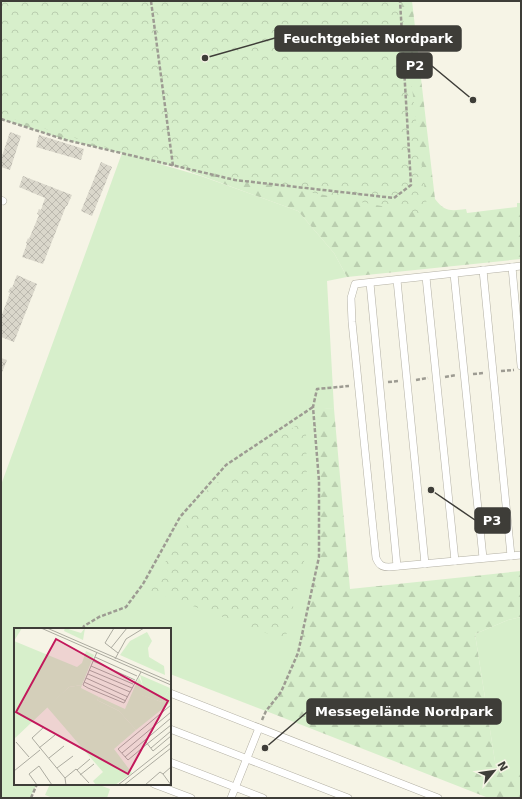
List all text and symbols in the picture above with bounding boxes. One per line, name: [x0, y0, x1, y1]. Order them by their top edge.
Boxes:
callout: Feuchtgebiet Nordpark: [275, 26, 461, 51]
text: Feuchtgebiet Nordpark: [283, 31, 453, 46]
callout: P2: [397, 53, 432, 78]
text: P2: [406, 58, 424, 73]
callout: P3: [475, 508, 510, 533]
text: P3: [483, 513, 501, 528]
inset map: [14, 628, 171, 785]
callout: Messegelände Nordpark: [307, 699, 501, 724]
text: Messegelände Nordpark: [315, 704, 493, 719]
north arrow: [474, 751, 514, 791]
text: N: [494, 759, 510, 774]

